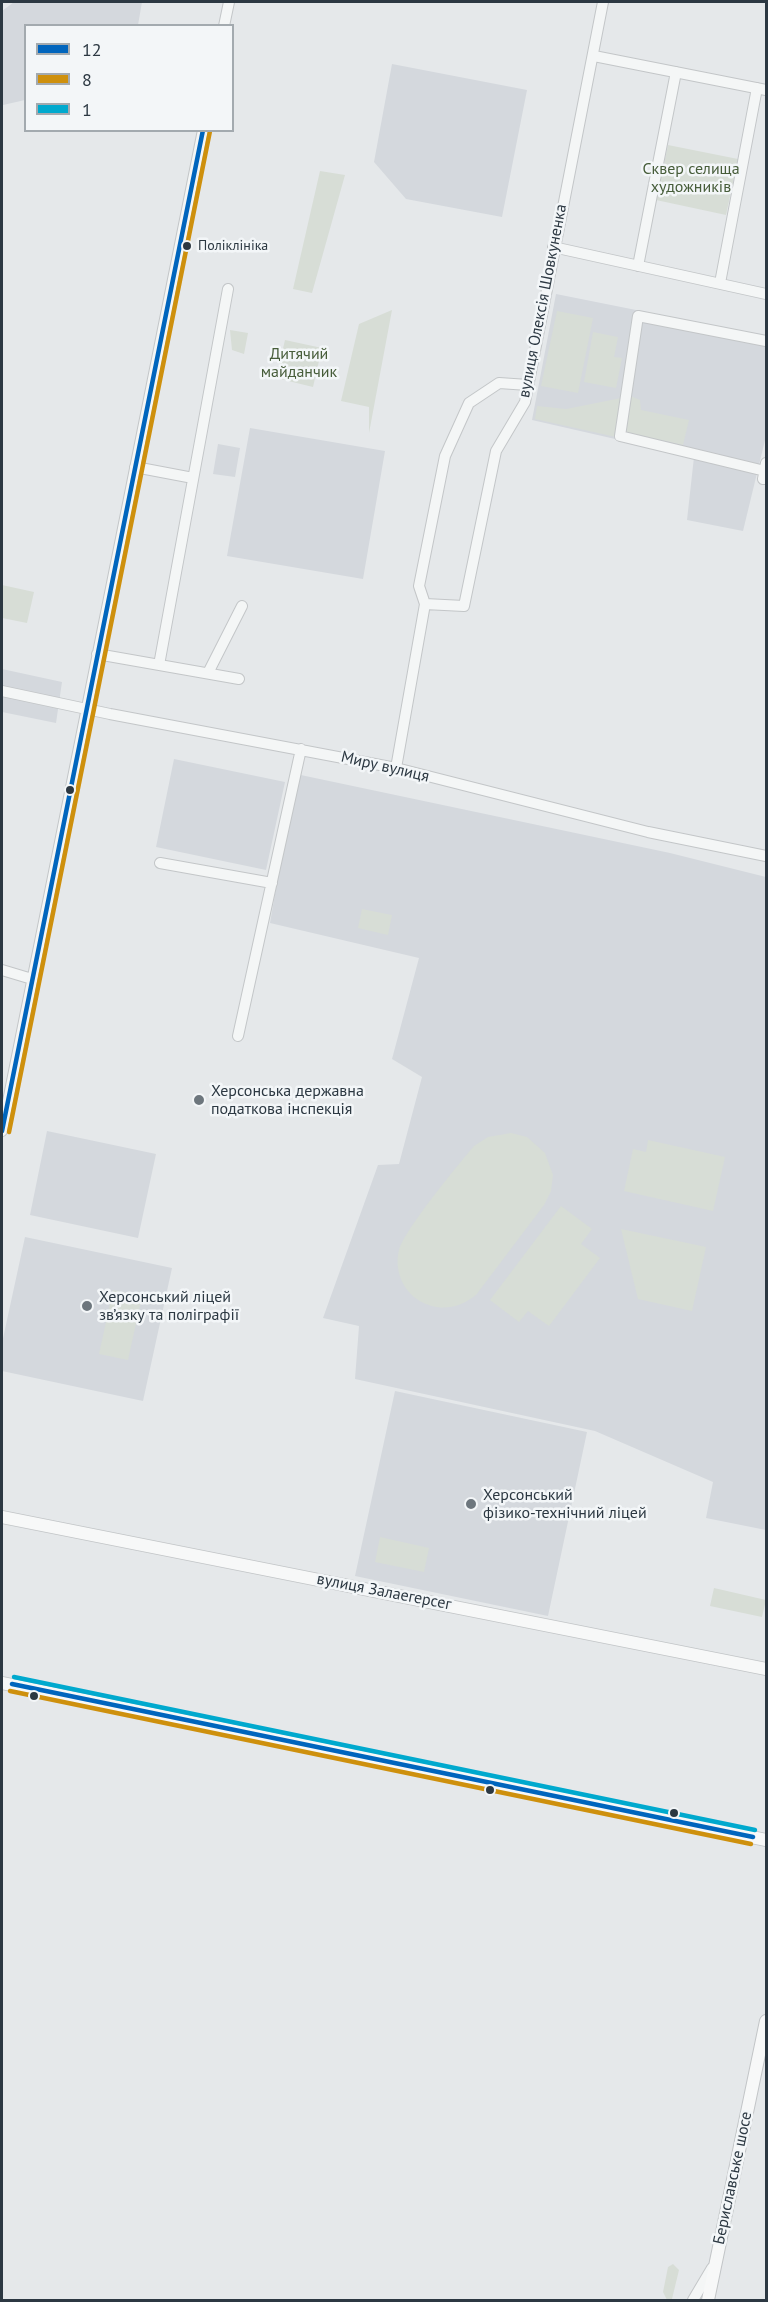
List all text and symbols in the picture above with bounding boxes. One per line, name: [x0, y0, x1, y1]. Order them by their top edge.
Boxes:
legend: [24, 24, 234, 132]
text: 12: [82, 38, 102, 61]
text: 8: [82, 68, 92, 91]
text: 1: [82, 98, 92, 121]
park label: Сквер селища художників: [642, 159, 740, 197]
street label: вулиця Олексія Шовкуненка: [515, 203, 571, 399]
place label: Поліклініка: [198, 238, 268, 254]
marker: Поліклініка: [181, 240, 193, 252]
park label: Дитячий майданчик: [261, 344, 337, 382]
street label: Миру вулиця: [339, 748, 431, 786]
unlabelled marker: [64, 784, 76, 796]
place label: Херсонська державна податкова інспекція: [211, 1081, 364, 1119]
marker: Херсонська державна податкова інспекція: [192, 1093, 206, 1107]
place label: Херсонський ліцей зв’язку та поліграфії: [99, 1287, 239, 1325]
marker: Херсонський ліцей зв’язку та поліграфії: [80, 1299, 94, 1313]
place label: Херсонський фізико-технічний ліцей: [483, 1485, 647, 1523]
marker: Херсонський фізико-технічний ліцей: [464, 1497, 478, 1511]
street label: вулиця Залаегерсег: [315, 1570, 453, 1614]
unlabelled marker: [28, 1690, 40, 1702]
unlabelled marker: [484, 1784, 496, 1796]
unlabelled marker: [668, 1807, 680, 1819]
street label: Бериславське шосе: [710, 2110, 756, 2246]

